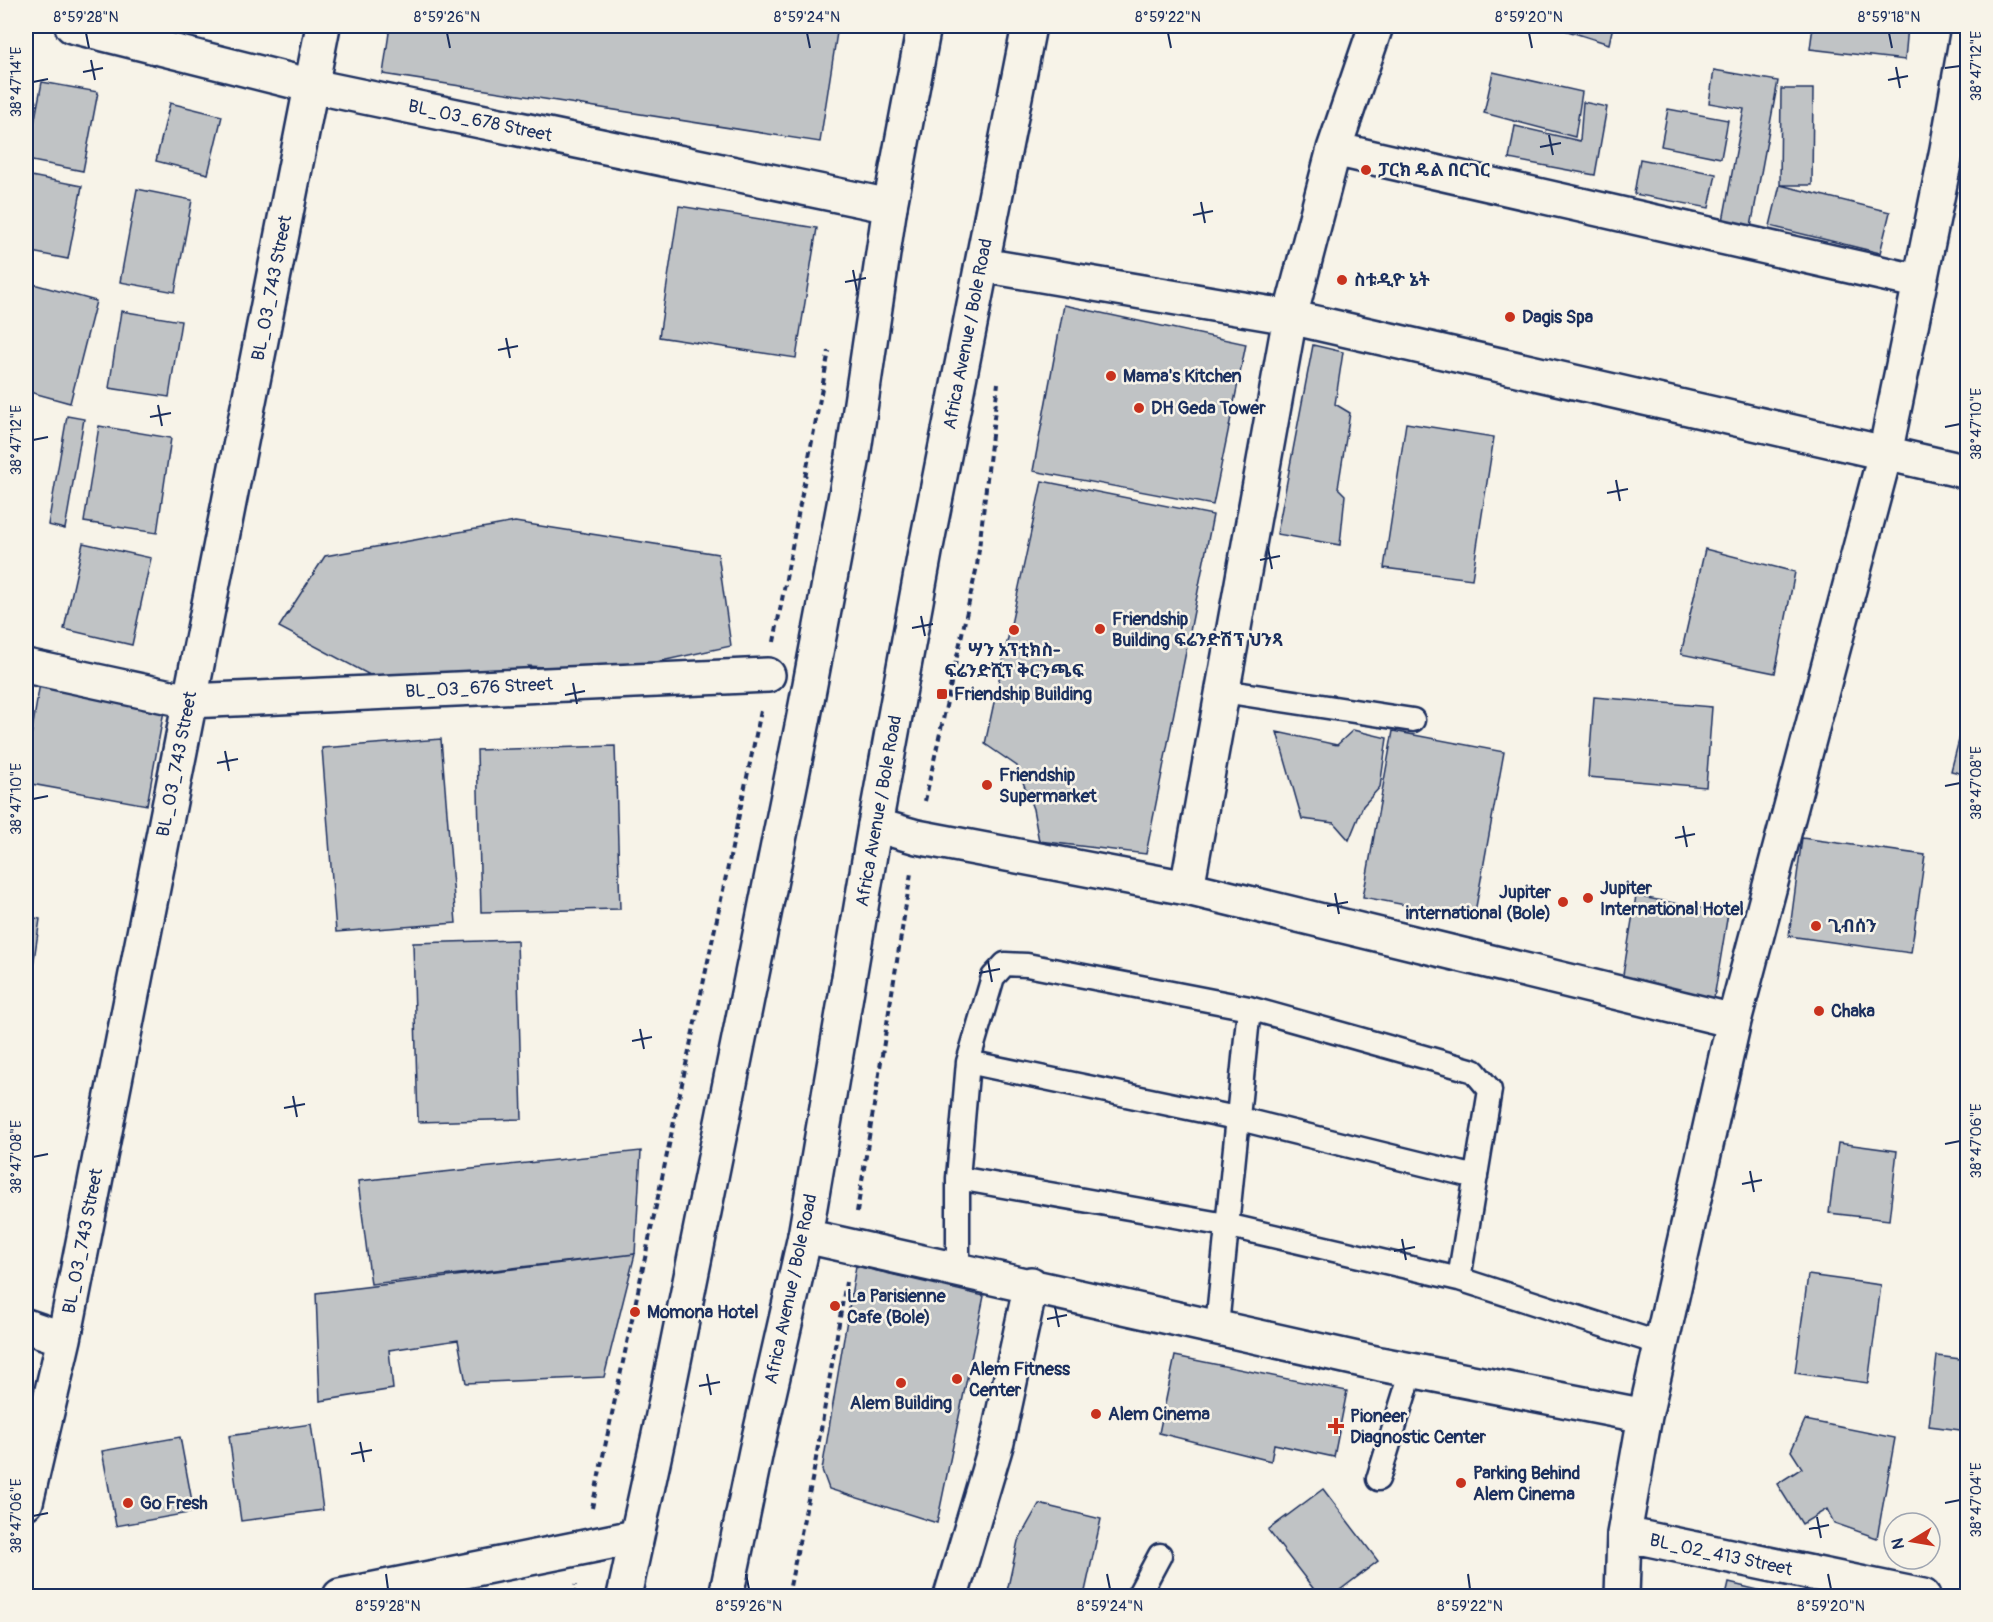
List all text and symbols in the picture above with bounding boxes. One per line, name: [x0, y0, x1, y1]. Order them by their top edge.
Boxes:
text: 8°59'28"N: [53, 8, 119, 27]
text: 8°59'26"N: [414, 8, 480, 27]
text: 8°59'24"N: [774, 8, 840, 27]
text: 8°59'22"N: [1135, 8, 1201, 27]
text: 8°59'20"N: [1495, 8, 1563, 27]
text: 8°59'18"N: [1858, 8, 1920, 27]
text: 38°47'12"E: [1967, 31, 1986, 101]
text: 38°47'14"E: [7, 47, 26, 117]
street label: BL_03_678 Street: [406, 95, 555, 148]
place label: ፓርክ ዴል በርገር: [1378, 159, 1490, 182]
marker: ፓርክ ዴል በርገር: [1359, 163, 1373, 177]
street label: BL_03_743 Street: [247, 213, 298, 363]
street label: Africa Avenue / Bole Road: [938, 237, 998, 431]
place label: ስቱዲዮ ኔት: [1354, 269, 1430, 292]
marker: ስቱዲዮ ኔት: [1335, 273, 1349, 287]
place label: Dagis Spa: [1522, 306, 1594, 329]
marker: Dagis Spa: [1503, 310, 1517, 324]
place label: Mama's Kitchen: [1123, 365, 1242, 388]
marker: Mama's Kitchen: [1104, 369, 1118, 383]
text: 38°47'10"E: [1967, 388, 1986, 460]
place label: DH Geda Tower: [1151, 397, 1266, 420]
marker: DH Geda Tower: [1132, 401, 1146, 415]
text: 38°47'12"E: [7, 405, 26, 475]
place label: Friendship Building ፍሬንድሽፕ ህንጻ: [1112, 608, 1283, 652]
marker: Friendship Building ፍሬንድሽፕ ህንጻ: [1093, 622, 1107, 636]
marker: ሣን አፕቲክስ- ፍሬንድሺፕ ቅርንጫፍ: [1007, 623, 1021, 637]
place label: ሣን አፕቲክስ- ፍሬንድሺፕ ቅርንጫፍ: [944, 639, 1084, 683]
street label: BL_03_676 Street: [405, 673, 554, 703]
place label: Friendship Building: [954, 683, 1092, 706]
marker: Friendship Building: [935, 687, 949, 701]
street label: BL_03_743 Street: [152, 689, 203, 839]
street label: Africa Avenue / Bole Road: [851, 714, 907, 908]
text: 38°47'08"E: [1967, 746, 1986, 820]
text: 38°47'10"E: [7, 763, 26, 835]
place label: Friendship Supermarket: [999, 764, 1098, 808]
marker: Friendship Supermarket: [980, 778, 994, 792]
place label: Jupiter International Hotel: [1600, 877, 1744, 921]
place label: Jupiter international (Bole): [1406, 881, 1552, 925]
marker: Jupiter International Hotel: [1581, 891, 1595, 905]
marker: Jupiter international (Bole): [1556, 895, 1570, 909]
place label: ጊብሰን: [1828, 915, 1877, 938]
marker: ጊብሰን: [1809, 919, 1823, 933]
place label: Chaka: [1831, 1000, 1875, 1023]
marker: Chaka: [1812, 1004, 1826, 1018]
text: 38°47'06"E: [1967, 1103, 1986, 1178]
text: 38°47'08"E: [7, 1120, 26, 1194]
street label: BL_03_743 Street: [58, 1166, 109, 1316]
street label: Africa Avenue / Bole Road: [760, 1192, 822, 1386]
place label: La Parisienne Cafe (Bole): [847, 1285, 947, 1329]
marker: La Parisienne Cafe (Bole): [828, 1299, 842, 1313]
place label: Momona Hotel: [647, 1301, 759, 1324]
marker: Momona Hotel: [628, 1305, 642, 1319]
place label: Alem Fitness Center: [969, 1358, 1071, 1402]
marker: Alem Fitness Center: [950, 1372, 964, 1386]
marker: Alem Building: [894, 1376, 908, 1390]
place label: Alem Building: [850, 1392, 952, 1415]
place label: Alem Cinema: [1108, 1403, 1211, 1426]
place label: Pioneer Diagnostic Center: [1350, 1405, 1486, 1449]
marker: Alem Cinema: [1089, 1407, 1103, 1421]
marker: Pioneer Diagnostic Center: [1327, 1417, 1345, 1435]
place label: Parking Behind Alem Cinema: [1473, 1462, 1581, 1506]
text: 38°47'04"E: [1967, 1462, 1986, 1537]
marker: Parking Behind Alem Cinema: [1454, 1476, 1468, 1490]
text: 38°47'06"E: [7, 1478, 26, 1553]
place label: Go Fresh: [140, 1492, 208, 1515]
marker: Go Fresh: [121, 1496, 135, 1510]
north arrow: [1882, 1511, 1942, 1571]
street label: BL_02_413 Street: [1648, 1529, 1795, 1581]
text: N: [1887, 1536, 1909, 1551]
text: 8°59'28"N: [355, 1597, 421, 1616]
text: 8°59'26"N: [716, 1597, 782, 1616]
text: 8°59'24"N: [1077, 1597, 1143, 1616]
text: 8°59'22"N: [1437, 1597, 1503, 1616]
text: 8°59'20"N: [1797, 1597, 1865, 1616]

